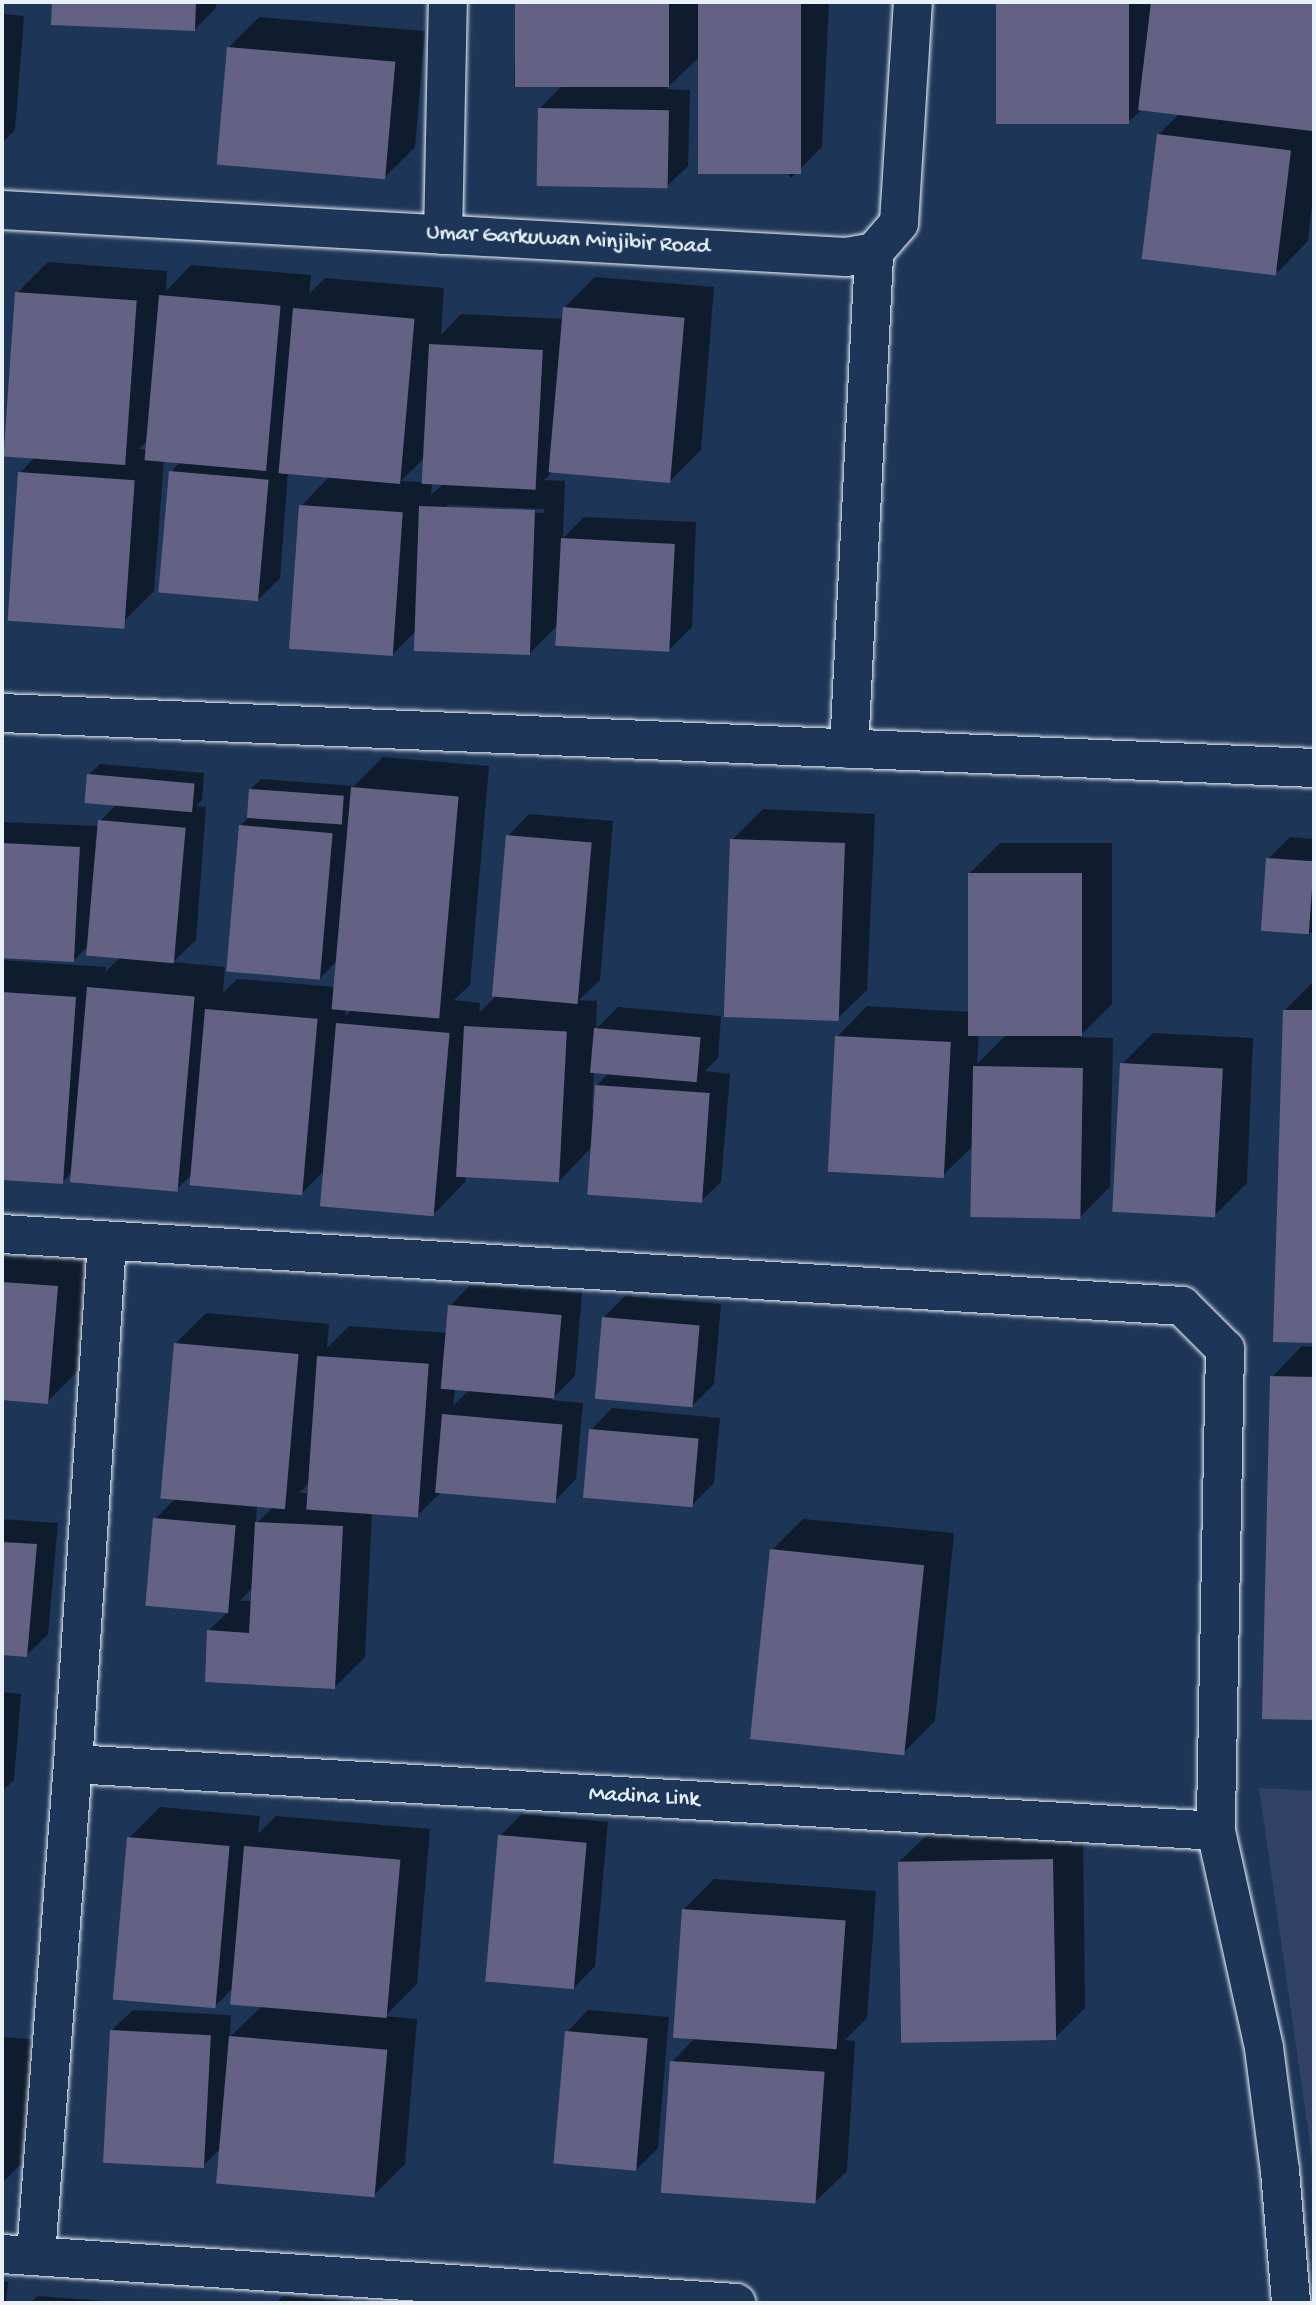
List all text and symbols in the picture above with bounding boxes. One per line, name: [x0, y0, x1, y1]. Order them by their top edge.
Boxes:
street label: Umar Garkuwan Minjibir Road: [426, 220, 710, 262]
street label: Madina Link: [588, 1781, 700, 1815]

